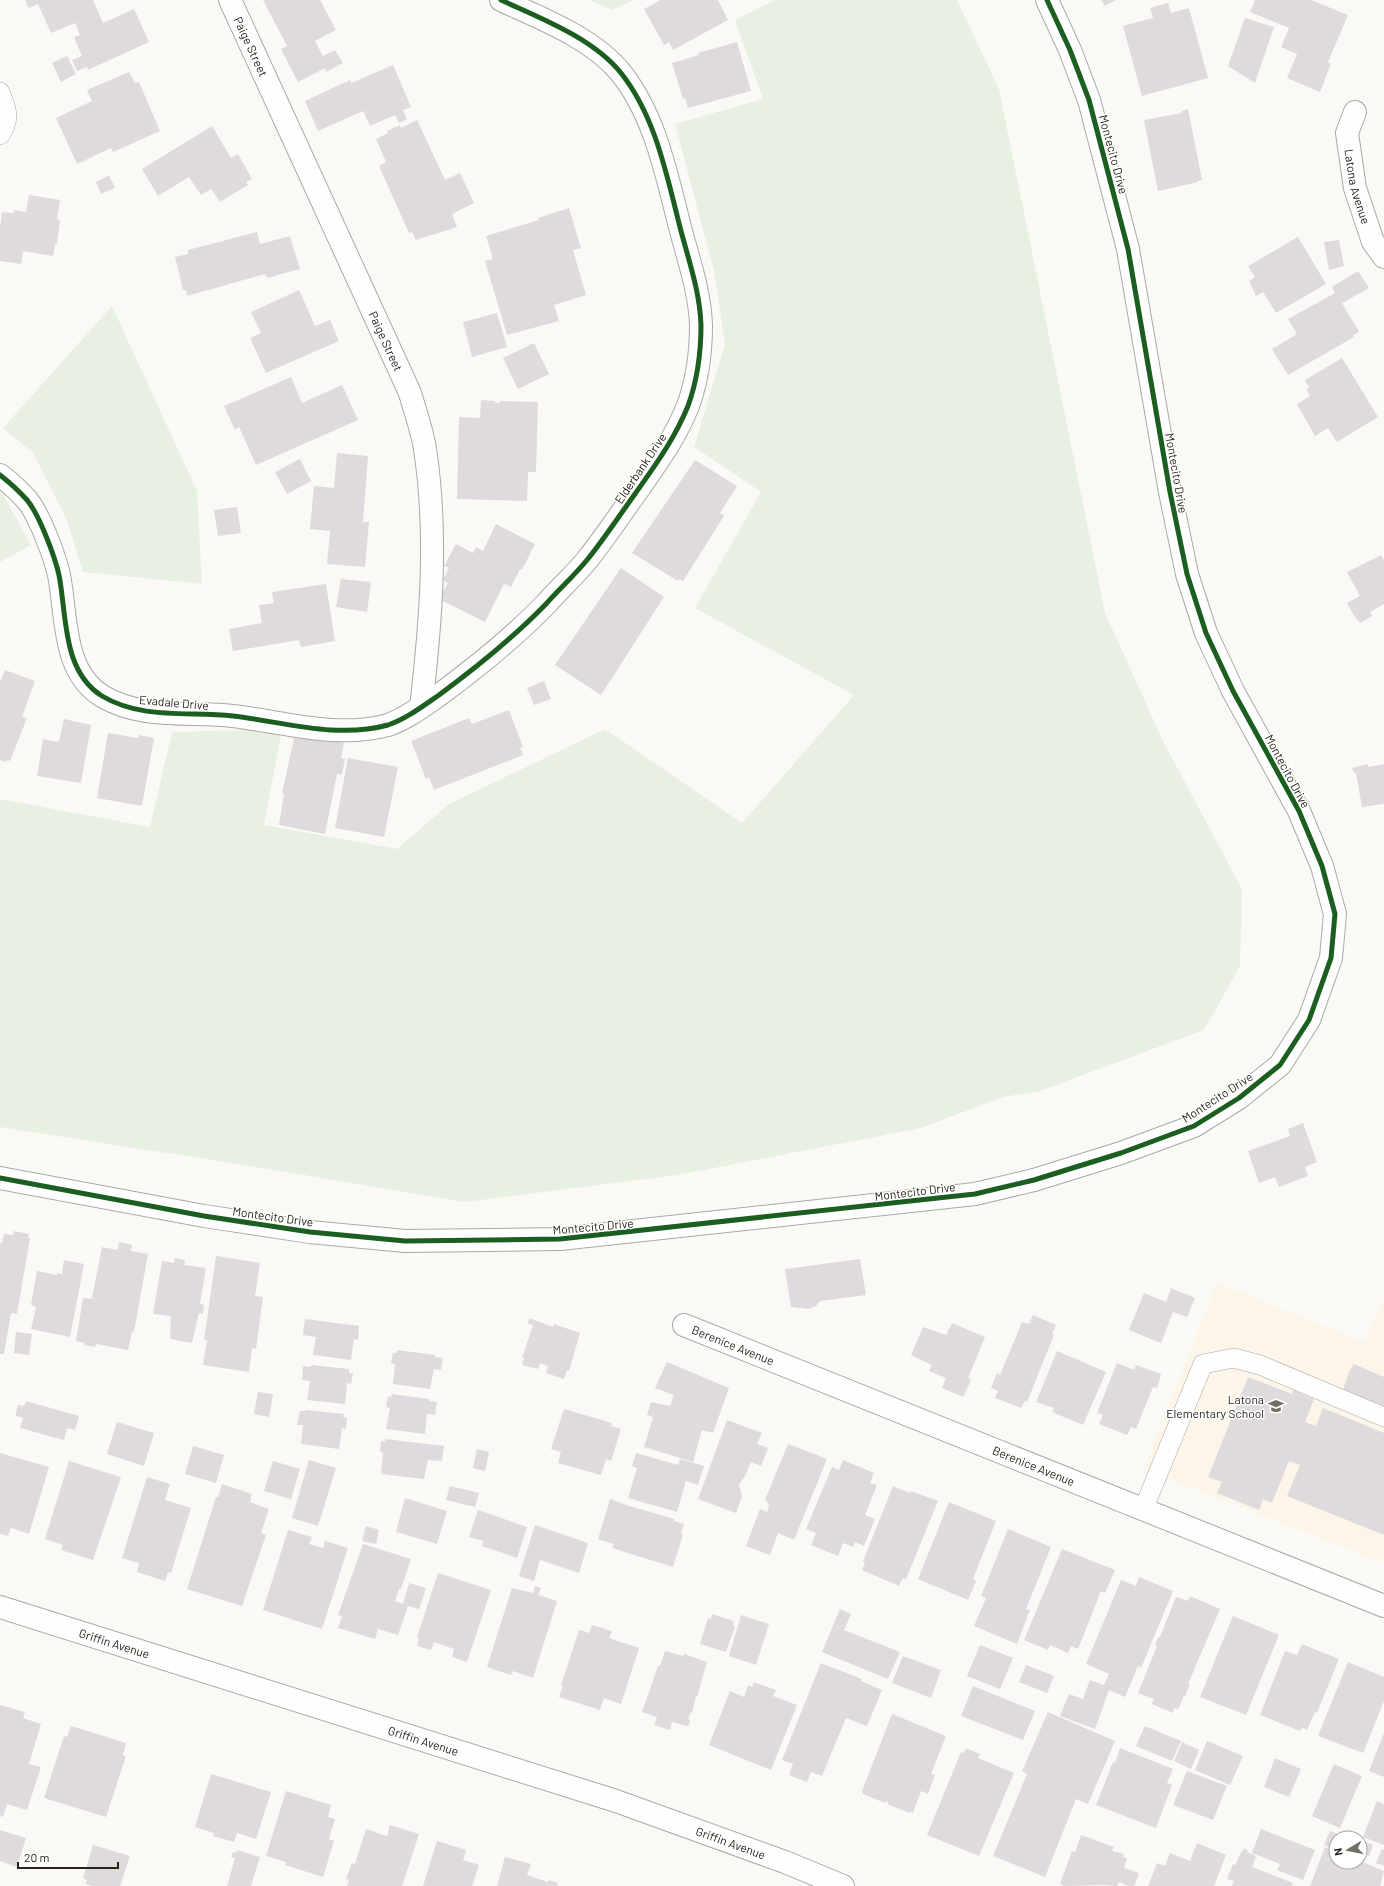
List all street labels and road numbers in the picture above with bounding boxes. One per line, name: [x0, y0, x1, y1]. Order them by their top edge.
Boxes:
street label: Paige Street: [231, 14, 271, 79]
street label: Montecito Drive: [1097, 113, 1131, 195]
street label: Latona Avenue: [1342, 148, 1373, 226]
street label: Paige Street: [366, 309, 406, 373]
street label: Elderbank Drive: [611, 430, 669, 506]
street label: Montecito Drive: [1163, 432, 1191, 514]
street label: Evadale Drive: [139, 692, 209, 712]
street label: Montecito Drive: [1263, 732, 1313, 810]
street label: Montecito Drive: [1179, 1069, 1255, 1125]
street label: Montecito Drive: [874, 1179, 956, 1203]
street label: Montecito Drive: [232, 1203, 314, 1229]
street label: Montecito Drive: [552, 1215, 634, 1237]
street label: Berenice Avenue: [690, 1322, 776, 1368]
street label: Berenice Avenue: [991, 1443, 1077, 1488]
street label: Griffin Avenue: [77, 1625, 151, 1661]
street label: Griffin Avenue: [387, 1723, 460, 1758]
street label: Griffin Avenue: [694, 1823, 768, 1861]

